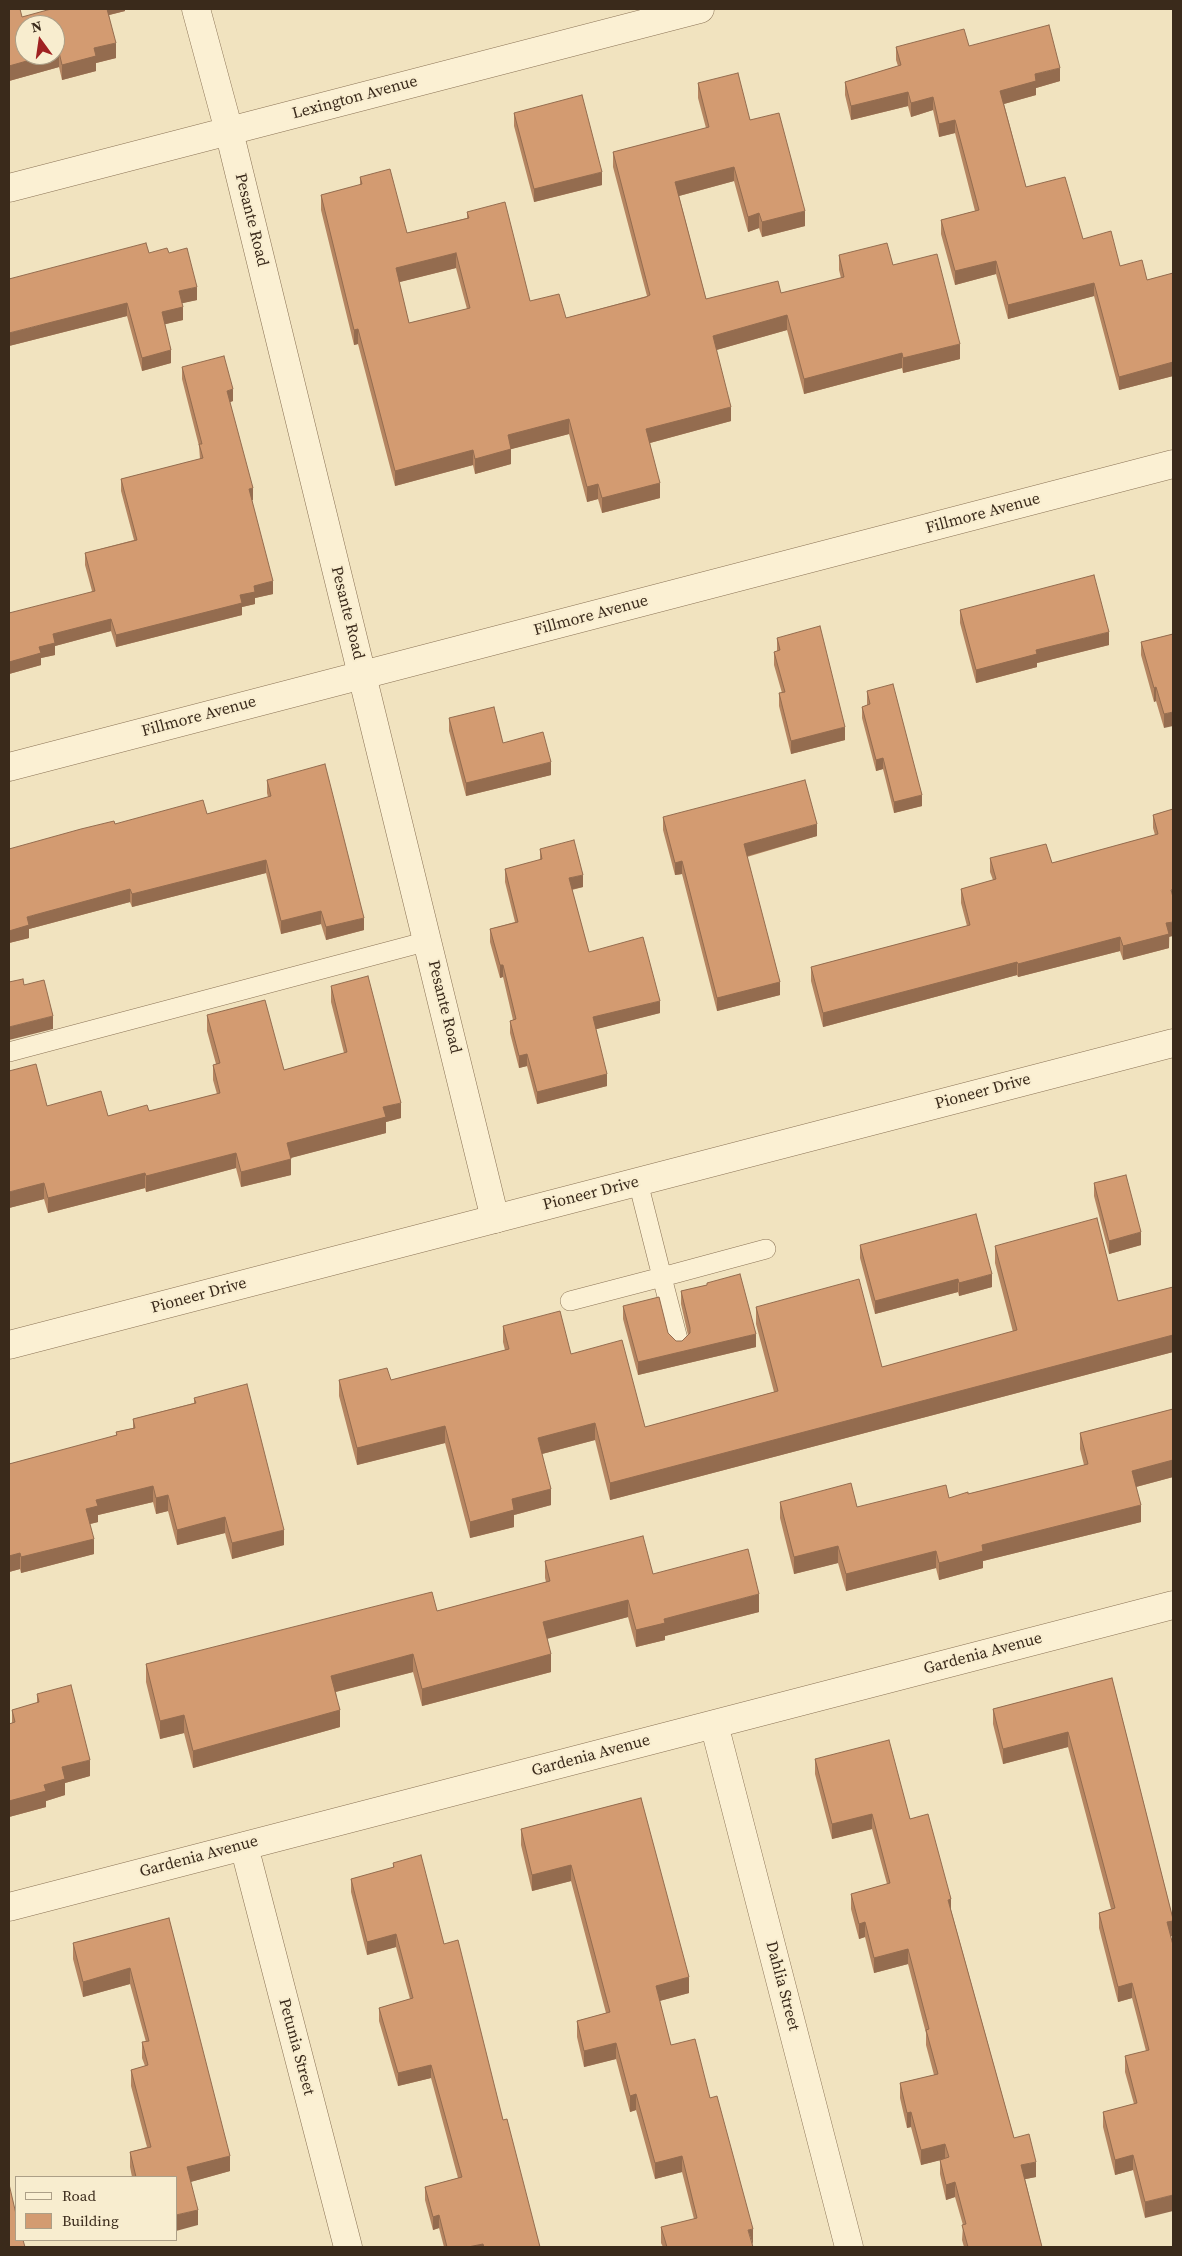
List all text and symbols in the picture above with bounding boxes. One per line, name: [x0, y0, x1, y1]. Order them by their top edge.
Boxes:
north arrow: [15, 15, 65, 65]
text: N: [29, 15, 44, 37]
street label: Lexington Avenue: [290, 72, 420, 124]
street label: Pesante Road: [230, 171, 272, 269]
street label: Fillmore Avenue: [924, 490, 1042, 538]
street label: Pesante Road: [326, 564, 368, 662]
street label: Fillmore Avenue: [532, 592, 650, 640]
street label: Fillmore Avenue: [140, 693, 258, 741]
street label: Pesante Road: [423, 958, 465, 1056]
street label: Pioneer Drive: [933, 1070, 1033, 1114]
street label: Pioneer Drive: [541, 1173, 641, 1215]
street label: Pioneer Drive: [149, 1274, 249, 1318]
street label: Gardenia Avenue: [922, 1629, 1044, 1679]
street label: Gardenia Avenue: [530, 1731, 652, 1781]
street label: Gardenia Avenue: [138, 1832, 260, 1882]
street label: Dahlia Street: [761, 1939, 803, 2033]
street label: Petunia Street: [274, 1996, 318, 2098]
legend: [15, 2176, 178, 2241]
text: Road: [62, 2185, 96, 2206]
text: Building: [62, 2210, 119, 2231]

